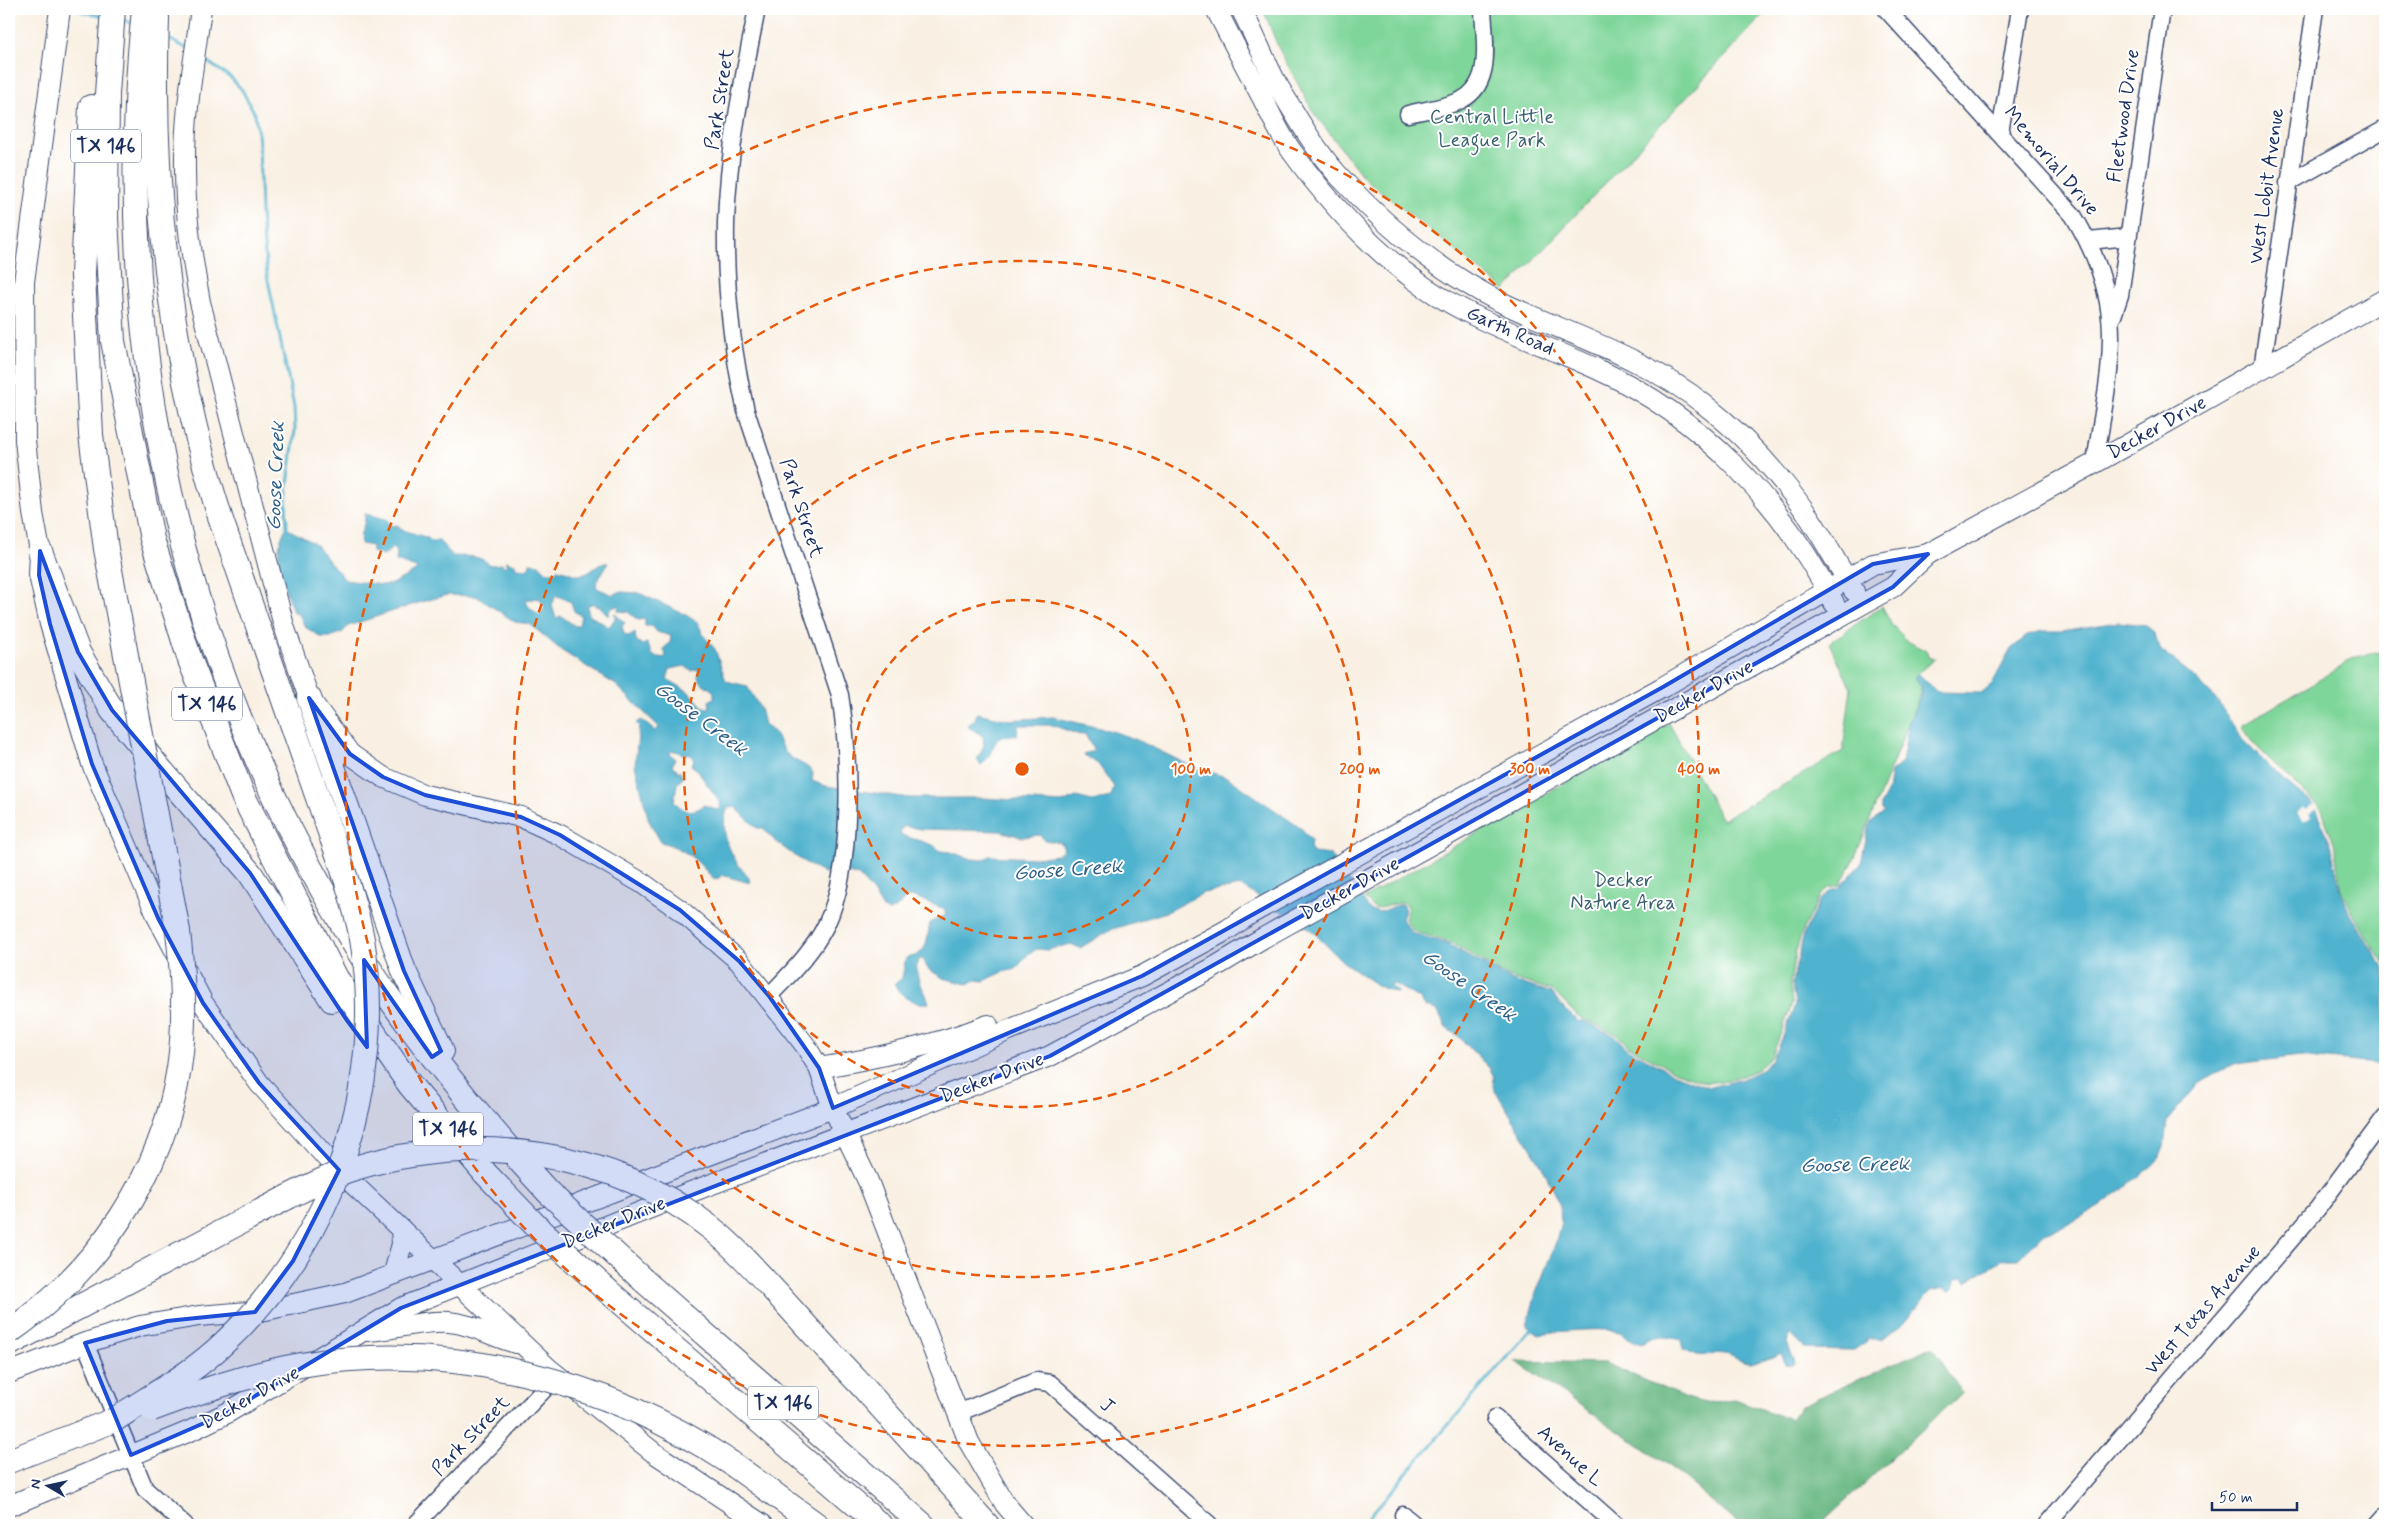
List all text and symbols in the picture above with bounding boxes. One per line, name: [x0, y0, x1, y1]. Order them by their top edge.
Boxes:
street label: Park Street: [699, 46, 741, 152]
street label: Fleetwood Drive: [2101, 48, 2147, 184]
street label: Memorial Drive: [1997, 101, 2105, 221]
park label: Central Little League Park: [1430, 104, 1554, 156]
street label: West Lobit Avenue: [2243, 106, 2291, 266]
road number: TX 146: [71, 130, 141, 162]
street label: Garth Road: [1462, 300, 1558, 362]
street label: Decker Drive: [2102, 390, 2212, 466]
water label: Goose Creek: [260, 420, 292, 531]
street label: Park Street: [772, 455, 830, 561]
street label: Decker Drive: [1649, 654, 1759, 730]
water label: Goose Creek: [649, 675, 754, 764]
road number: TX 146: [172, 688, 242, 721]
centre of rings: [1013, 760, 1031, 778]
text: 100 m: [1171, 760, 1211, 780]
text: 200 m: [1340, 760, 1381, 780]
text: 300 m: [1510, 760, 1550, 780]
text: 400 m: [1678, 760, 1720, 780]
street label: Decker Drive: [1295, 851, 1405, 927]
water label: Goose Creek: [1013, 852, 1125, 888]
park label: Decker Nature Area: [1570, 867, 1676, 917]
water label: Goose Creek: [1416, 943, 1523, 1029]
street label: Decker Drive: [936, 1046, 1048, 1110]
road number: TX 146: [413, 1112, 483, 1146]
water label: Goose Creek: [1800, 1150, 1911, 1180]
street label: Decker Drive: [558, 1190, 670, 1256]
street label: West Texas Avenue: [2139, 1239, 2267, 1381]
street label: Decker Drive: [195, 1360, 305, 1436]
road number: TX 146: [748, 1386, 818, 1420]
street label: Park Street: [426, 1390, 516, 1482]
street label: J: [1094, 1392, 1120, 1420]
street label: Avenue L: [1531, 1419, 1609, 1493]
north arrow: [22, 1462, 72, 1512]
text: N: [27, 1478, 46, 1490]
scale bar: [2212, 1479, 2296, 1511]
text: 50 m: [2219, 1488, 2253, 1508]

